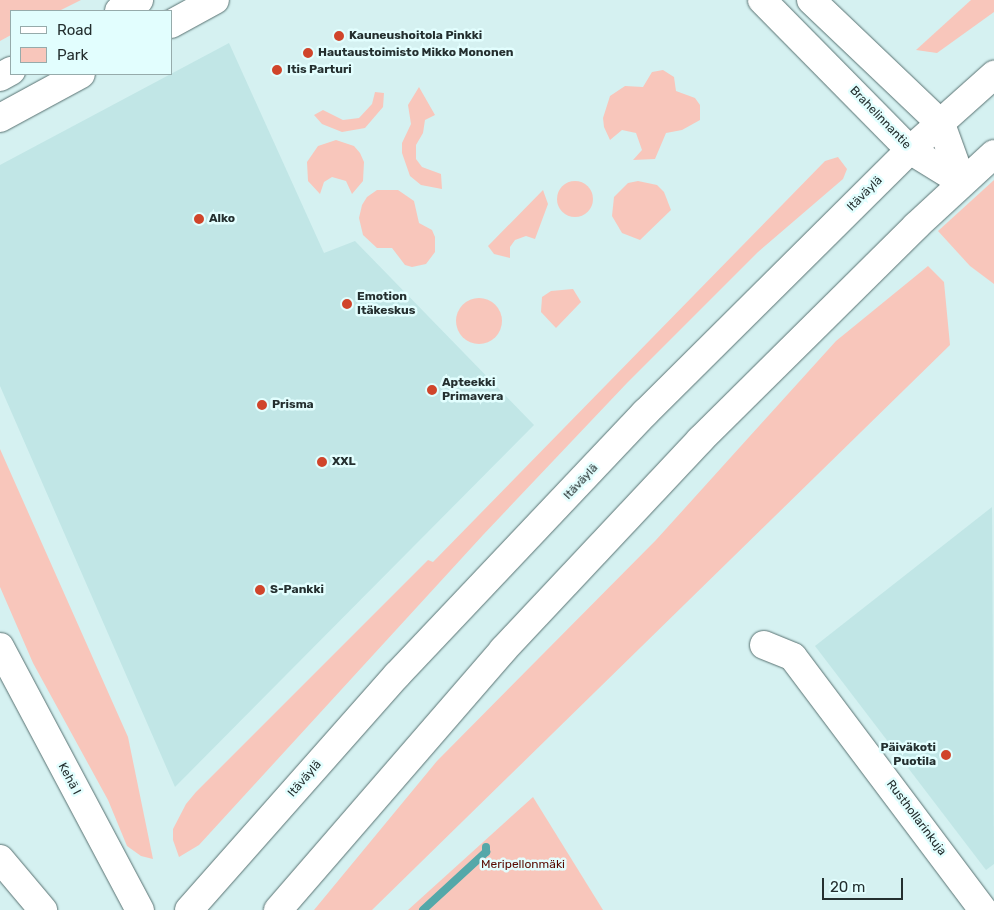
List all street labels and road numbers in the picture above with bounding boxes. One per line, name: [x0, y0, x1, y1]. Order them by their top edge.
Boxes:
street label: Brahelinnantie: [846, 84, 914, 152]
street label: Itäväylä: [845, 174, 885, 214]
street label: Itäväylä: [561, 461, 601, 503]
street label: Itäväylä: [285, 758, 325, 800]
street label: Kehä I: [55, 761, 83, 797]
street label: Rusthollarinkuja: [883, 778, 949, 858]

